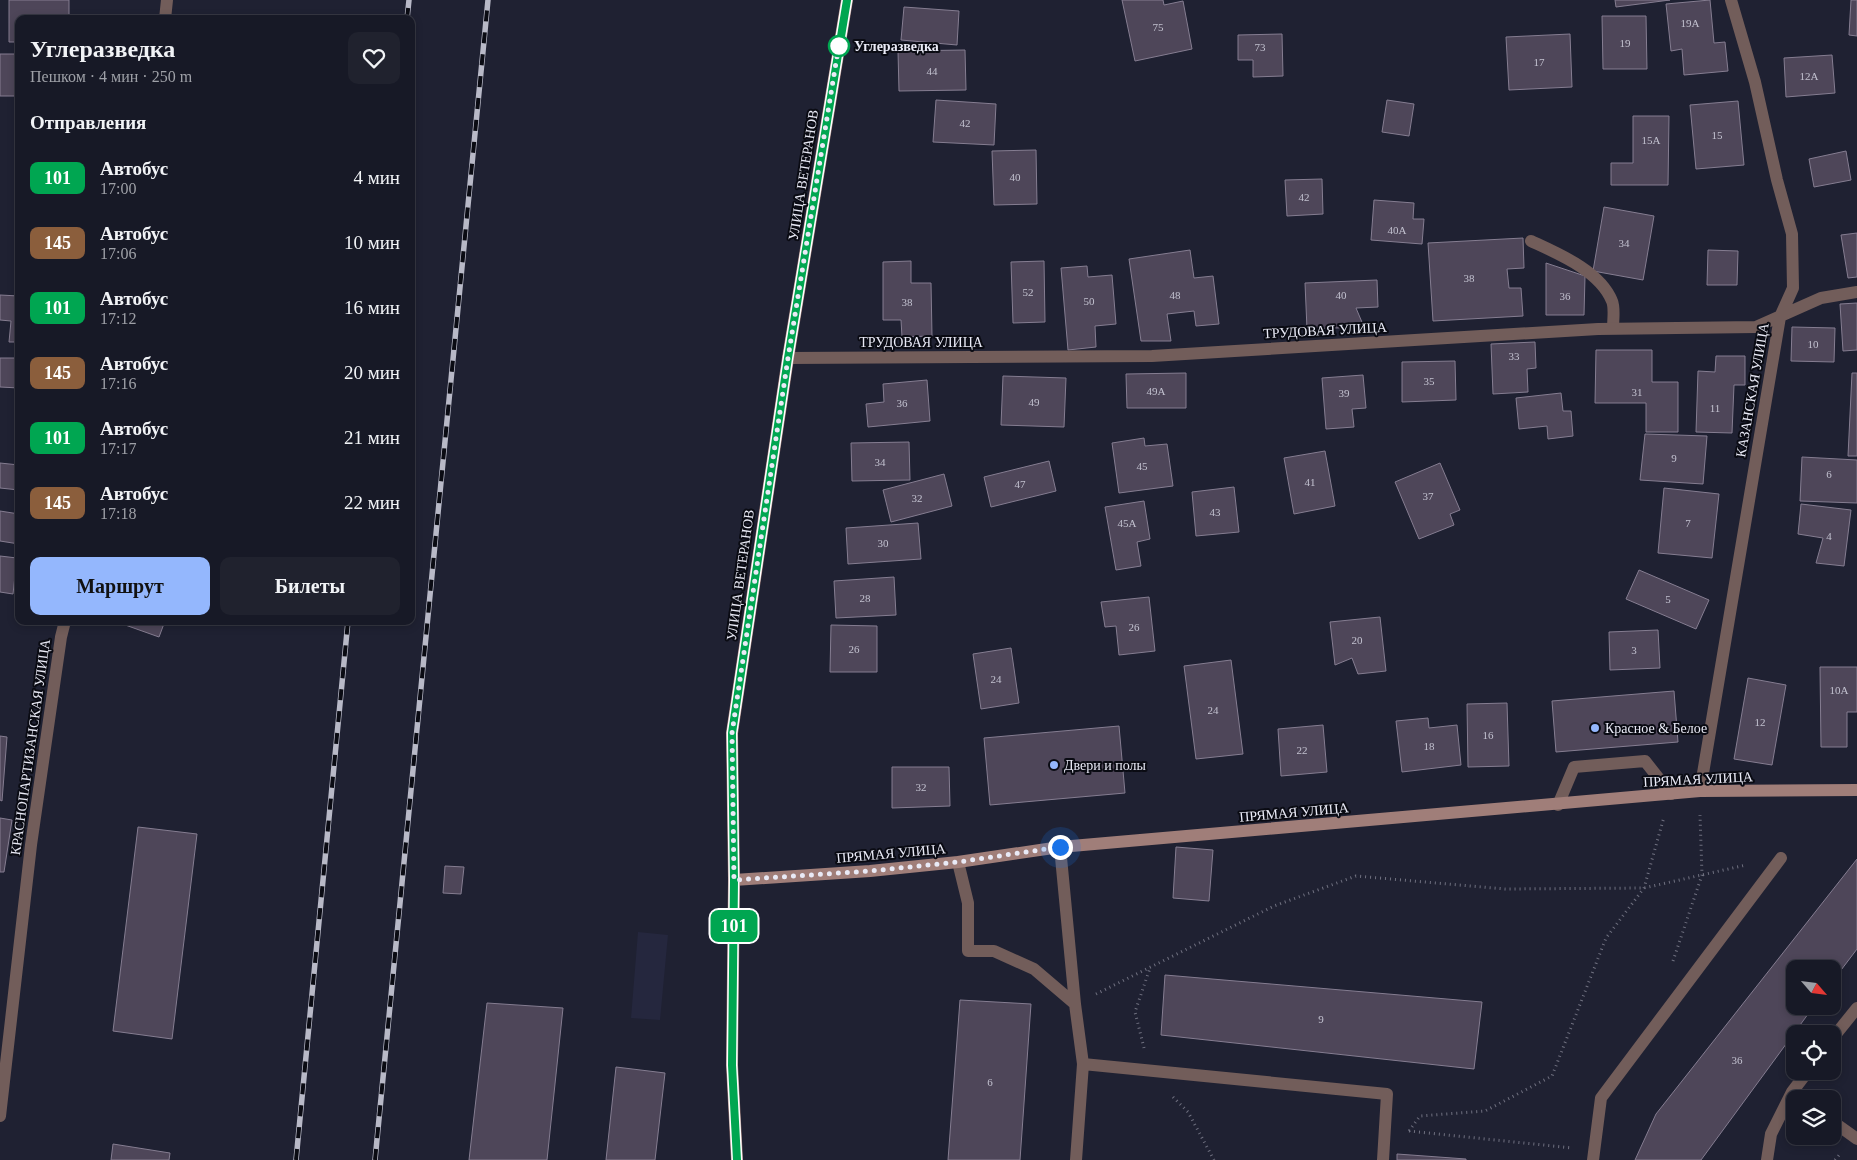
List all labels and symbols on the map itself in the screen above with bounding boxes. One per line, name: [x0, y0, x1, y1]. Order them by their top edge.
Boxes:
house number: 19А: [1681, 17, 1700, 29]
house number: 75: [1153, 21, 1164, 33]
marker: Углеразведка: [828, 35, 850, 57]
house number: 19: [1620, 37, 1631, 49]
place label: Углеразведка: [854, 39, 939, 54]
house number: 73: [1255, 41, 1266, 53]
house number: 17: [1534, 56, 1545, 68]
house number: 44: [927, 65, 938, 77]
house number: 12А: [1800, 70, 1819, 82]
street label: УЛИЦА ВЕТЕРАНОВ: [786, 109, 821, 242]
house number: 42: [960, 117, 971, 129]
house number: 15: [1712, 129, 1723, 141]
house number: 15А: [1642, 134, 1661, 146]
house number: 40: [1010, 171, 1021, 183]
house number: 42: [1299, 191, 1310, 203]
house number: 40А: [1388, 224, 1407, 236]
house number: 34: [1619, 237, 1630, 249]
house number: 38: [1464, 272, 1475, 284]
house number: 52: [1023, 286, 1034, 298]
house number: 48: [1170, 289, 1181, 301]
house number: 40: [1336, 289, 1347, 301]
house number: 36: [1560, 290, 1571, 302]
house number: 50: [1084, 295, 1095, 307]
house number: 38: [902, 296, 913, 308]
street label: ТРУДОВАЯ УЛИЦА: [1263, 320, 1388, 341]
street label: КАЗАНСКАЯ УЛИЦА: [1733, 321, 1772, 458]
street label: ТРУДОВАЯ УЛИЦА: [859, 335, 984, 350]
house number: 10: [1808, 338, 1819, 350]
house number: 33: [1509, 350, 1520, 362]
house number: 35: [1424, 375, 1435, 387]
house number: 49А: [1147, 385, 1166, 397]
house number: 31: [1632, 386, 1643, 398]
house number: 39: [1339, 387, 1350, 399]
house number: 49: [1029, 396, 1040, 408]
house number: 36: [897, 397, 908, 409]
house number: 11: [1710, 402, 1720, 414]
house number: 9: [1671, 452, 1677, 464]
house number: 34: [875, 456, 886, 468]
house number: 45: [1137, 460, 1148, 472]
house number: 6: [1826, 468, 1832, 480]
house number: 41: [1305, 476, 1316, 488]
house number: 47: [1015, 478, 1026, 490]
house number: 37: [1423, 490, 1434, 502]
house number: 32: [912, 492, 923, 504]
house number: 43: [1210, 506, 1221, 518]
street label: УЛИЦА ВЕТЕРАНОВ: [724, 509, 757, 642]
house number: 45А: [1118, 517, 1137, 529]
house number: 7: [1685, 517, 1691, 529]
house number: 4: [1826, 530, 1832, 542]
house number: 30: [878, 537, 889, 549]
house number: 28: [860, 592, 871, 604]
house number: 5: [1665, 593, 1671, 605]
house number: 26: [1129, 621, 1140, 633]
house number: 20: [1352, 634, 1363, 646]
street label: КРАСНОПАРТИЗАНСКАЯ УЛИЦА: [8, 637, 53, 856]
house number: 26: [849, 643, 860, 655]
house number: 3: [1631, 644, 1637, 656]
house number: 24: [991, 673, 1002, 685]
house number: 10А: [1830, 684, 1849, 696]
house number: 24: [1208, 704, 1219, 716]
house number: 12: [1755, 716, 1766, 728]
place label: Красное & Белое: [1605, 721, 1707, 736]
marker: Красное & Белое: [1589, 722, 1601, 734]
house number: 16: [1483, 729, 1494, 741]
house number: 18: [1424, 740, 1435, 752]
house number: 22: [1297, 744, 1308, 756]
place label: Двери и полы: [1064, 758, 1147, 773]
marker: Двери и полы: [1048, 759, 1060, 771]
street label: ПРЯМАЯ УЛИЦА: [1643, 769, 1754, 790]
house number: 32: [916, 781, 927, 793]
street label: ПРЯМАЯ УЛИЦА: [1239, 800, 1350, 825]
your location: [1048, 835, 1073, 860]
street label: ПРЯМАЯ УЛИЦА: [836, 841, 947, 866]
line badge: 101: [705, 910, 763, 942]
north arrow: [1786, 960, 1841, 1015]
house number: 9: [1318, 1013, 1324, 1025]
house number: 36: [1732, 1054, 1743, 1066]
house number: 6: [987, 1076, 993, 1088]

